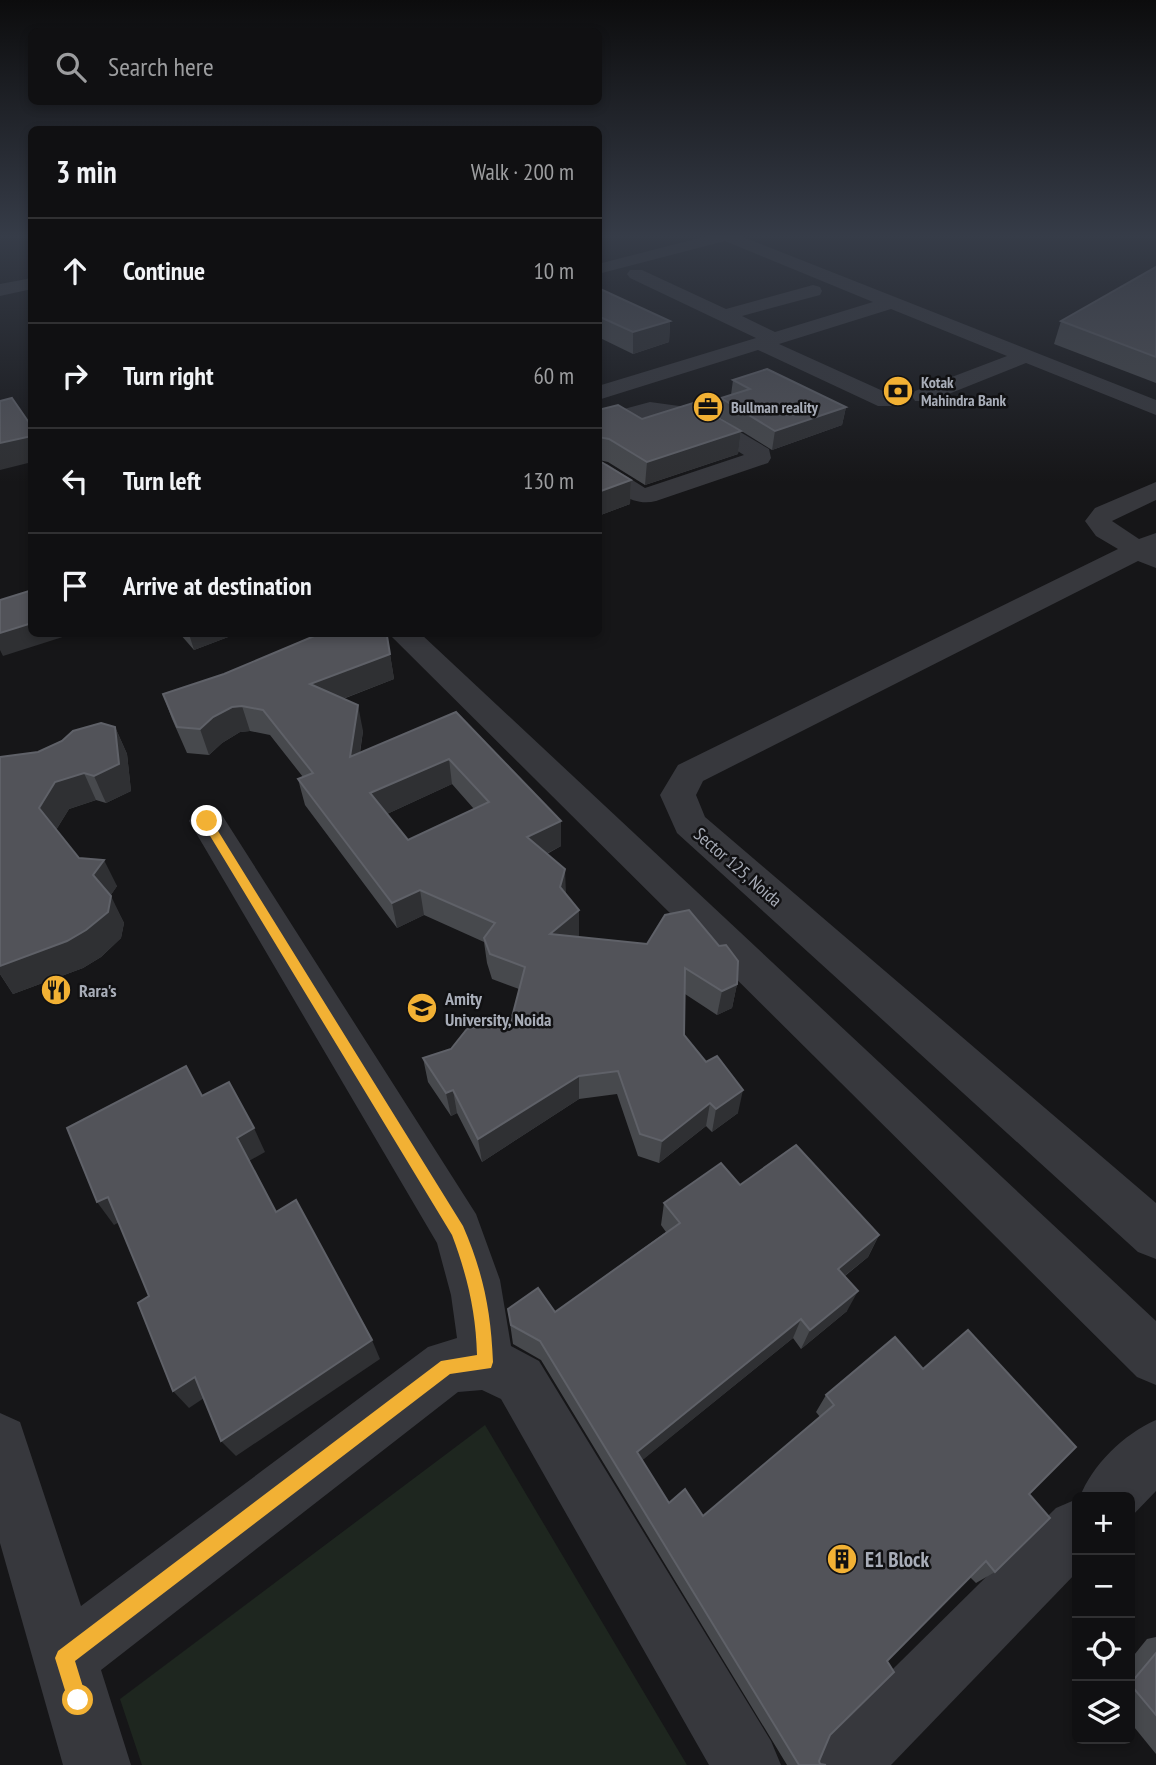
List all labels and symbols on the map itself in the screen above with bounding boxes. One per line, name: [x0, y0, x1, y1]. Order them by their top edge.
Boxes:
place label: Kotak Mahindra Bank: [921, 372, 1007, 410]
bank icon: Kotak Mahindra Bank: [881, 374, 915, 408]
office icon: Bullman reality: [691, 390, 725, 424]
place label: Bullman reality: [731, 397, 818, 417]
route end: [191, 805, 222, 836]
street label: Sector 125, Noida: [689, 822, 787, 912]
restaurant icon: Rara's: [39, 973, 73, 1007]
place label: Rara's: [79, 979, 117, 1002]
place label: Amity University, Noida: [444, 987, 552, 1031]
school or university icon: Amity University, Noida: [405, 991, 439, 1025]
building icon: E1 Block: [825, 1542, 859, 1576]
place label: E1 Block: [865, 1546, 929, 1573]
route start: [62, 1684, 93, 1715]

